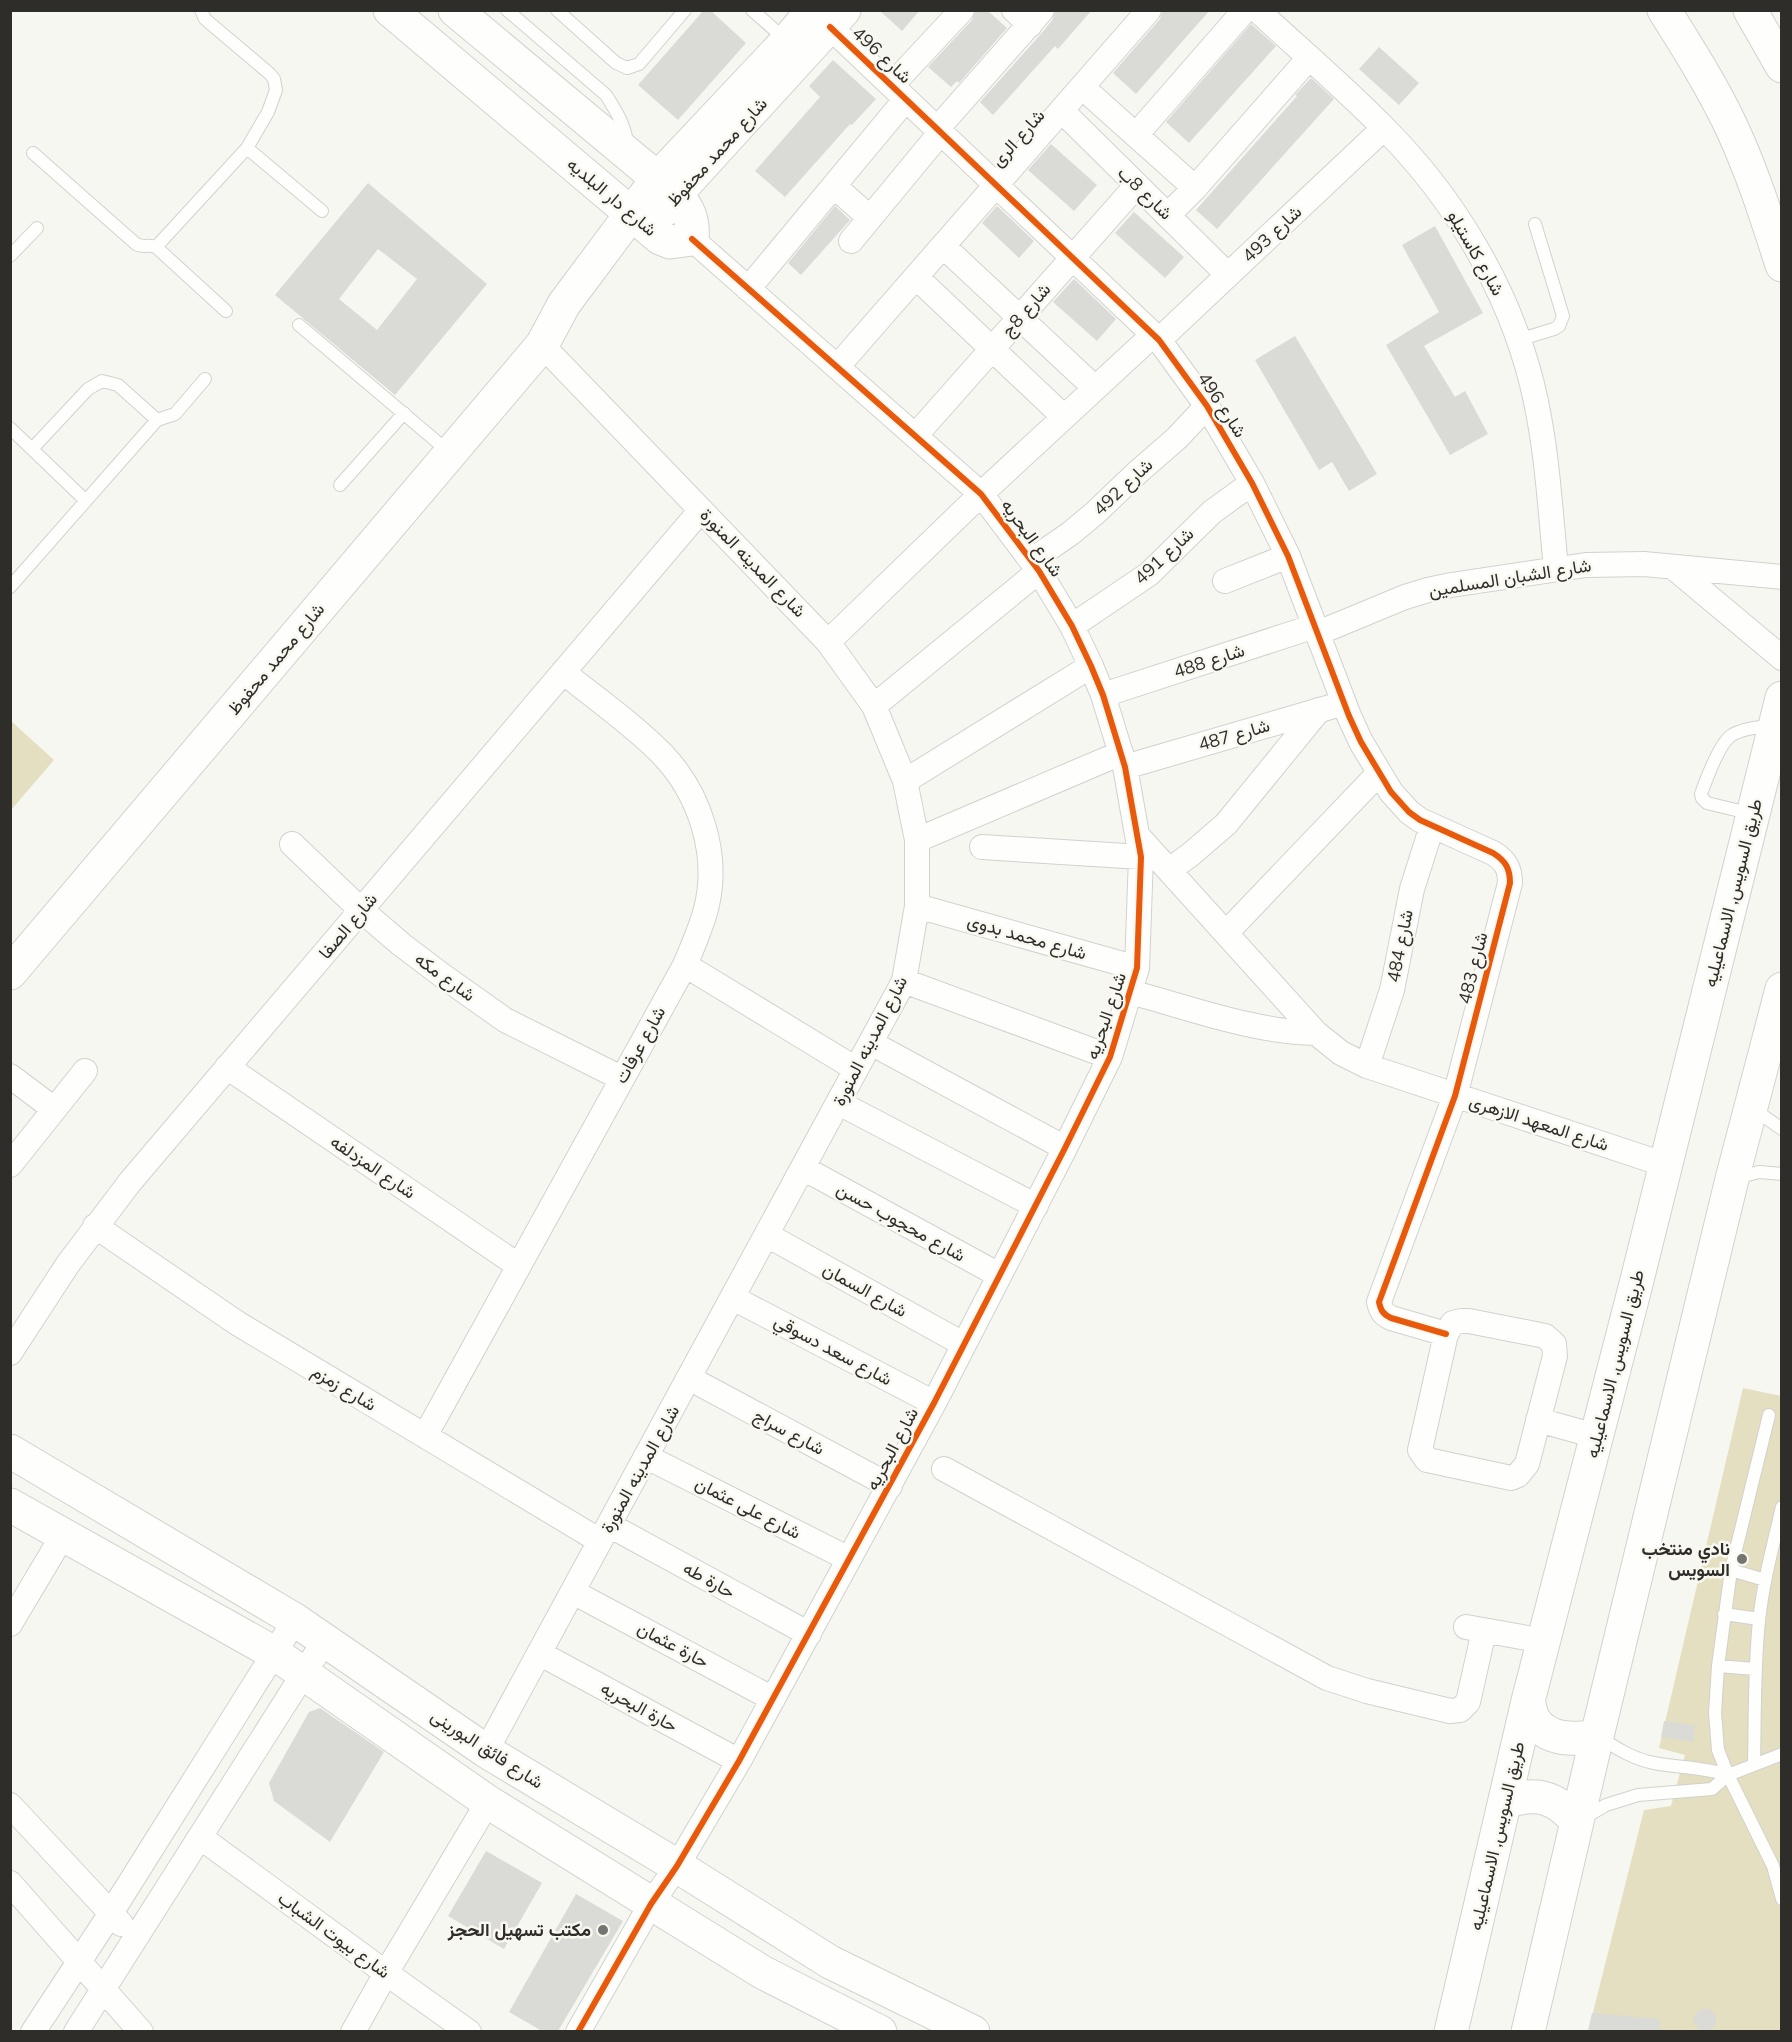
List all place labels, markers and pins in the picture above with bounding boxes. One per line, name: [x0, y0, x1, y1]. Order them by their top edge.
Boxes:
place label: نادي منتخب السويس: [1641, 1537, 1730, 1581]
marker: نادي منتخب السويس: [1735, 1552, 1749, 1566]
place label: مكتب تسهيل الحجز: [447, 1918, 591, 1941]
marker: مكتب تسهيل الحجز: [596, 1923, 610, 1937]

